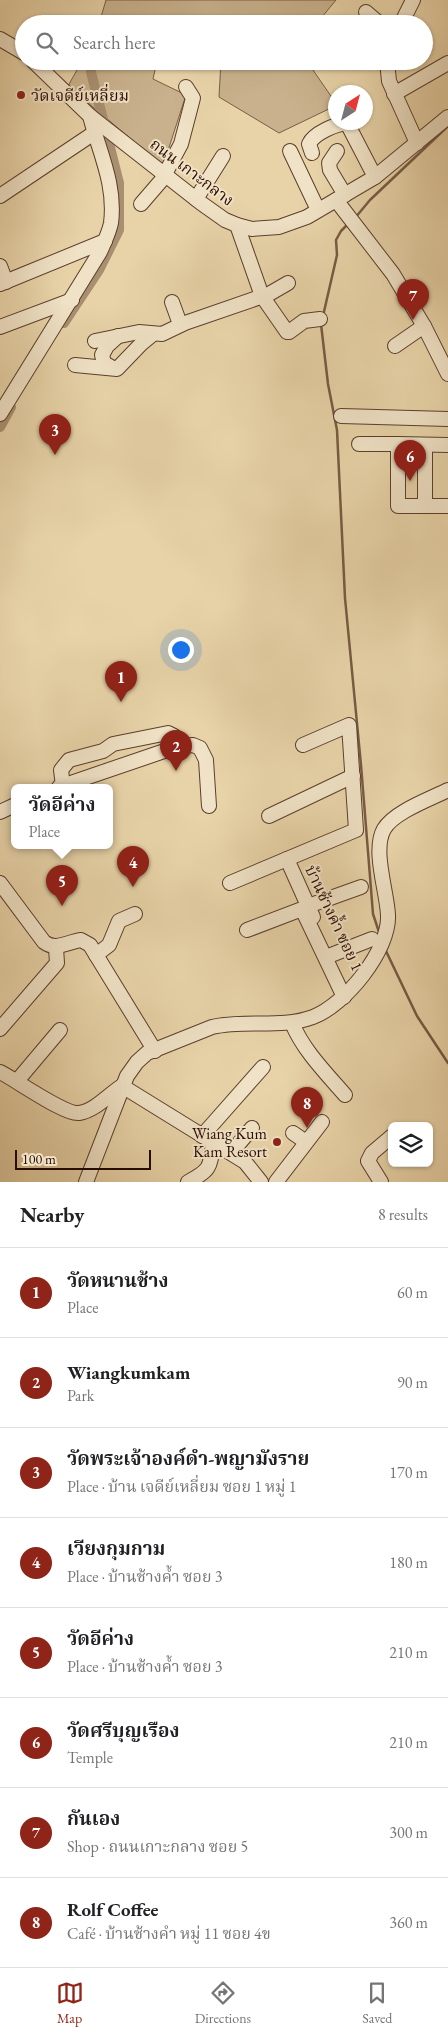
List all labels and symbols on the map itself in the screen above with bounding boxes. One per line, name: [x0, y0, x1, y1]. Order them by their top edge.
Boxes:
place label: วัดเจดีย์เหลี่ยม: [31, 84, 129, 106]
north arrow: [328, 85, 373, 130]
marker: วัดเจดีย์เหลี่ยม: [15, 89, 27, 101]
street label: ถนน เกาะกลาง: [146, 133, 238, 211]
pin: 7: [397, 279, 429, 320]
pin: 3: [39, 414, 71, 455]
pin: 6: [394, 440, 426, 481]
your location: [168, 637, 194, 663]
pin: 1: [105, 661, 137, 702]
pin: 2: [160, 730, 192, 771]
pin: 4: [117, 846, 149, 887]
street label: บ้านช้างค้ำ ซอย 1: [300, 861, 369, 974]
pin: 5: [46, 865, 78, 906]
pin: 8: [291, 1087, 323, 1128]
place label: Wiang Kum Kam Resort: [192, 1123, 268, 1162]
marker: Wiang Kum Kam Resort: [271, 1136, 283, 1148]
scale bar: [15, 1147, 151, 1170]

